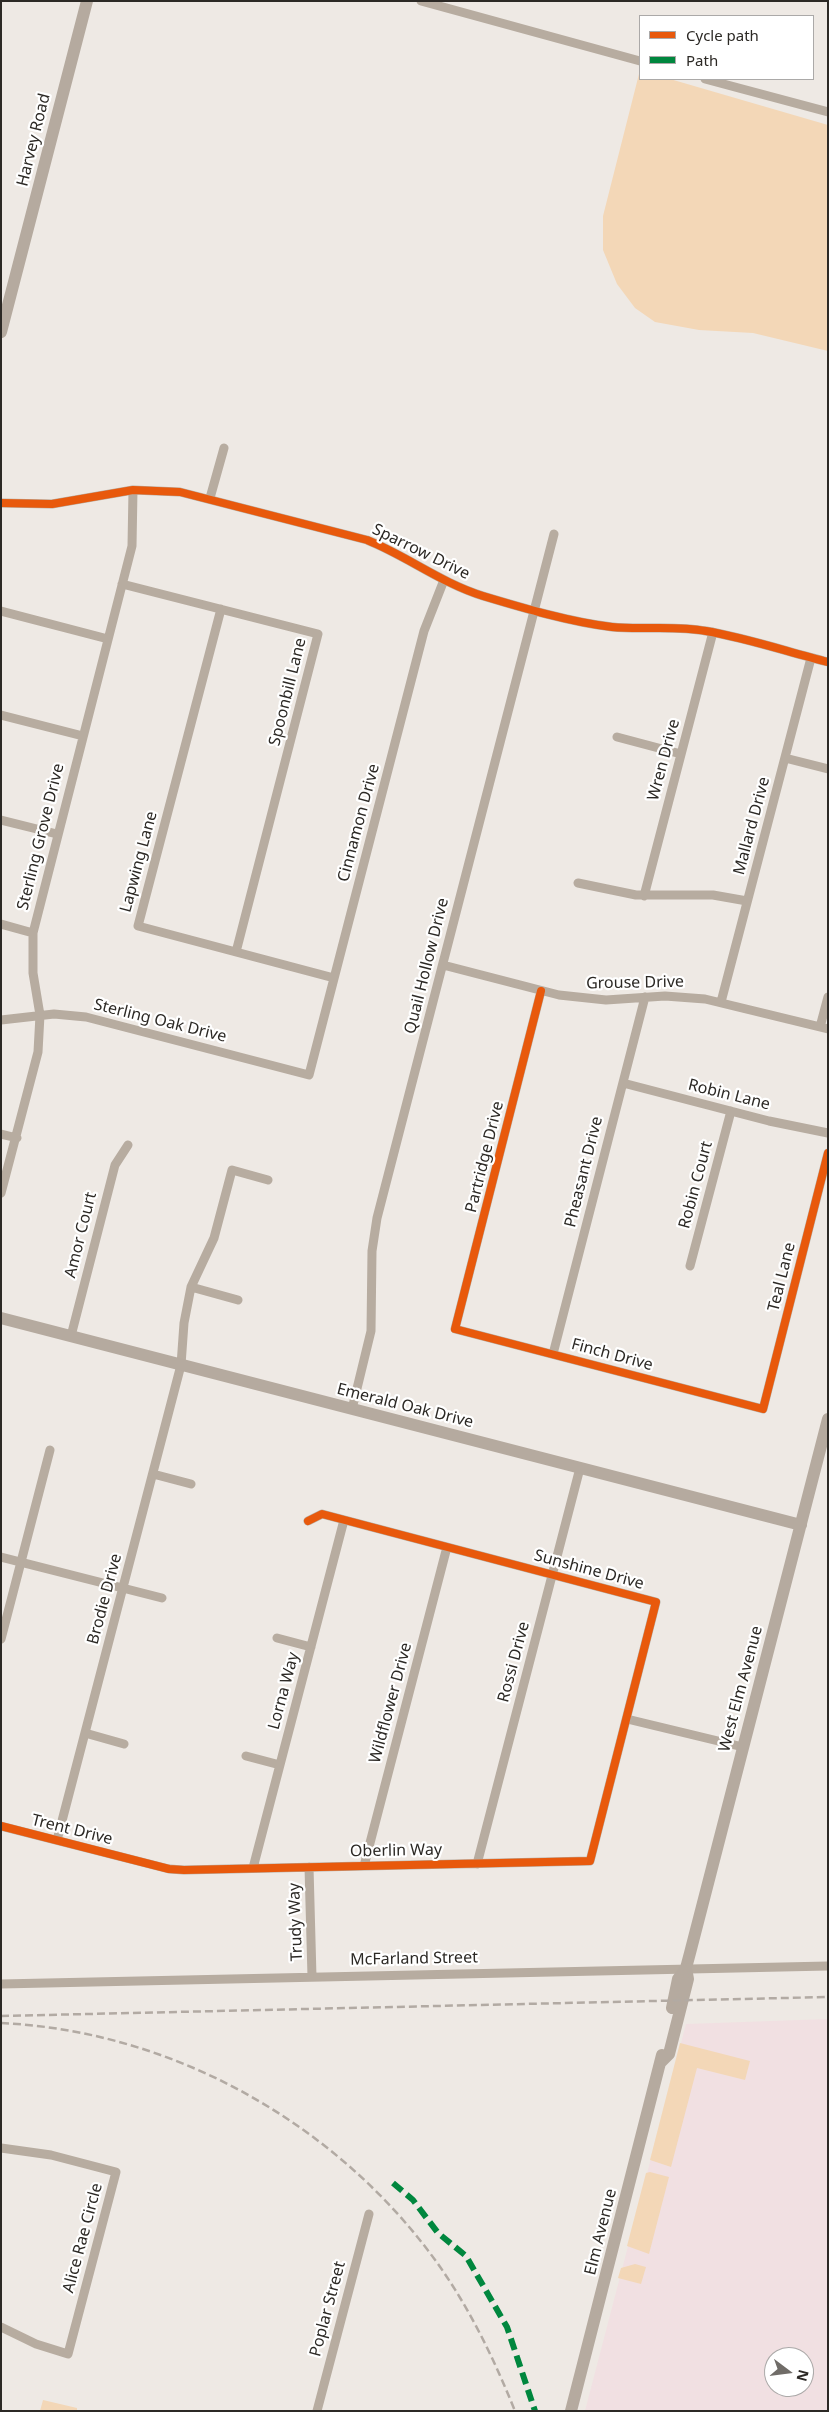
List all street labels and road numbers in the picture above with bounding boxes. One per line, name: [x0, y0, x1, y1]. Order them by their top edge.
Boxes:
street label: Harvey Road: [13, 92, 55, 188]
street label: Sparrow Drive: [369, 520, 473, 584]
street label: Spoonbill Lane: [265, 636, 311, 748]
street label: Wren Drive: [644, 717, 684, 803]
street label: Sterling Grove Drive: [13, 762, 69, 912]
street label: Cinnamon Drive: [334, 762, 384, 884]
street label: Mallard Drive: [730, 775, 774, 877]
street label: Lapwing Lane: [116, 809, 162, 915]
street label: Quail Hollow Drive: [401, 896, 453, 1036]
street label: Grouse Drive: [586, 973, 684, 993]
street label: Sterling Oak Drive: [92, 995, 228, 1047]
street label: Robin Lane: [686, 1076, 772, 1114]
street label: Partridge Drive: [462, 1099, 508, 1215]
street label: Pheasant Drive: [561, 1115, 607, 1229]
street label: Robin Court: [675, 1139, 717, 1231]
street label: Amor Court: [61, 1190, 101, 1280]
street label: Teal Lane: [764, 1241, 800, 1313]
street label: Finch Drive: [569, 1335, 655, 1375]
street label: Emerald Oak Drive: [335, 1380, 475, 1432]
street label: Sunshine Drive: [532, 1546, 646, 1594]
street label: Brodie Drive: [84, 1552, 126, 1646]
street label: Rossi Drive: [494, 1620, 534, 1704]
street label: West Elm Avenue: [715, 1624, 767, 1754]
street label: Wildflower Drive: [366, 1641, 416, 1765]
street label: Lorna Way: [264, 1650, 304, 1732]
street label: Trent Drive: [30, 1811, 114, 1849]
street label: Oberlin Way: [350, 1841, 442, 1861]
street label: Trudy Way: [285, 1882, 307, 1962]
street label: McFarland Street: [350, 1948, 478, 1970]
street label: Alice Rae Circle: [59, 2181, 107, 2295]
street label: Elm Avenue: [581, 2187, 621, 2277]
street label: Poplar Street: [306, 2259, 350, 2359]

